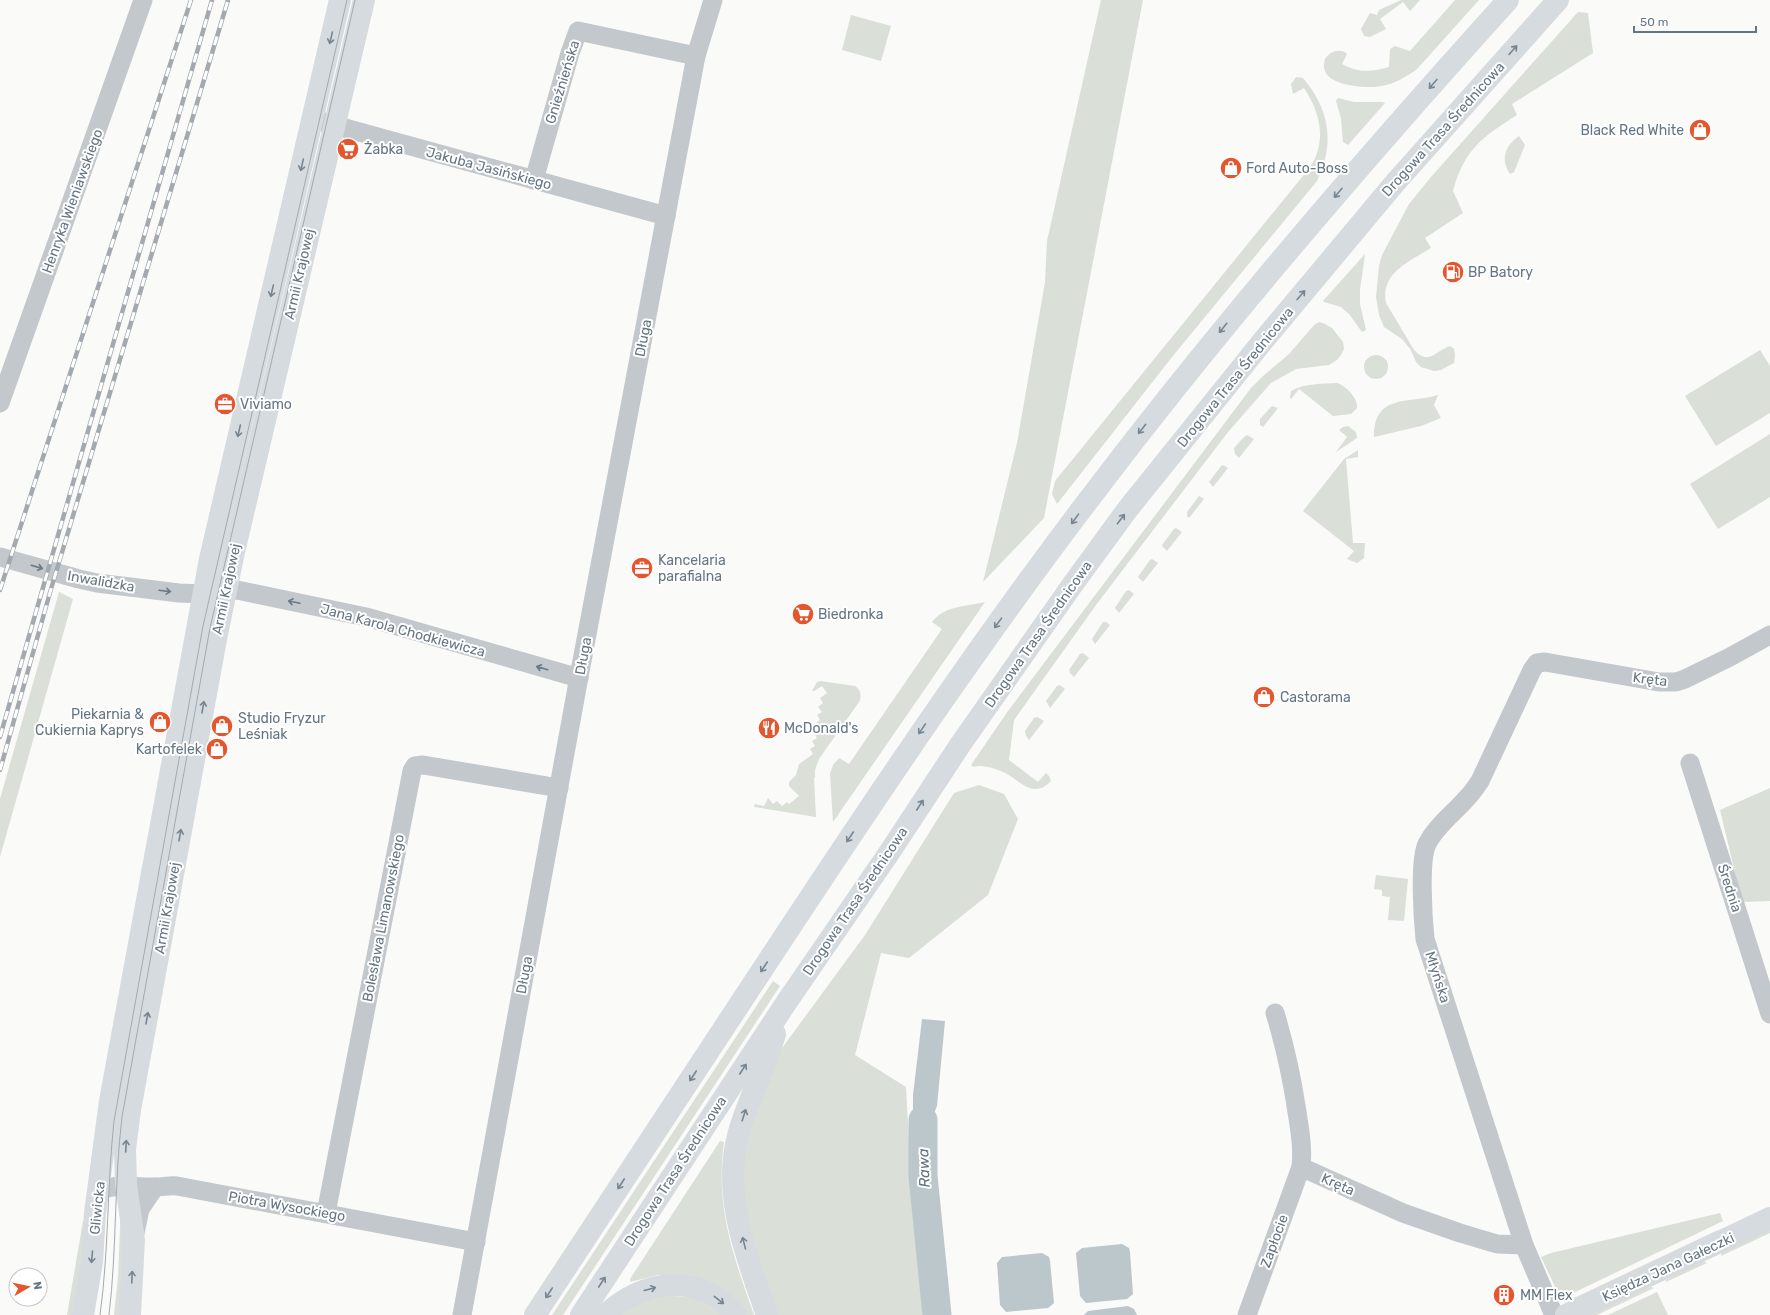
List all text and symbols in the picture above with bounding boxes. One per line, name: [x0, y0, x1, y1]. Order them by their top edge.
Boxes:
scale bar: [1634, 8, 1756, 34]
text: 50 m: [1640, 15, 1668, 29]
one-way arrow: [327, 31, 335, 44]
street label: Gnieźnieńska: [542, 38, 583, 126]
one-way arrow: [1509, 45, 1518, 55]
street label: Drogowa Trasa Średnicowa: [1378, 58, 1508, 200]
one-way arrow: [1428, 79, 1437, 90]
shop icon: Black Red White: [1687, 117, 1713, 143]
place label: Black Red White: [1580, 122, 1684, 139]
street label: Henryka Wieniawskiego: [38, 127, 107, 276]
supermarket icon: Żabka: [335, 136, 361, 162]
place label: Żabka: [364, 141, 403, 158]
street label: Jakuba Jasińskiego: [424, 144, 553, 193]
shop icon: Ford Auto-Boss: [1218, 155, 1244, 181]
one-way arrow: [297, 158, 305, 171]
place label: Ford Auto-Boss: [1246, 160, 1348, 177]
one-way arrow: [1334, 188, 1343, 198]
street label: Armii Krajowej: [281, 227, 318, 321]
fuel station icon: BP Batory: [1440, 259, 1466, 285]
place label: BP Batory: [1468, 264, 1533, 281]
one-way arrow: [268, 284, 275, 297]
one-way arrow: [1296, 290, 1305, 300]
street label: Drogowa Trasa Średnicowa: [1173, 303, 1297, 451]
street label: Długa: [632, 318, 655, 358]
one-way arrow: [1219, 322, 1228, 333]
office icon: Viviamo: [212, 391, 238, 417]
place label: Viviamo: [240, 396, 292, 413]
one-way arrow: [1138, 424, 1147, 435]
one-way arrow: [235, 425, 243, 438]
one-way arrow: [1070, 513, 1079, 524]
one-way arrow: [1117, 514, 1125, 525]
street label: Armii Krajowej: [209, 542, 244, 636]
place label: Kancelaria parafialna: [658, 552, 726, 585]
office icon: Kancelaria parafialna: [629, 555, 655, 581]
street label: Drogowa Trasa Średnicowa: [980, 557, 1096, 711]
one-way arrow: [31, 564, 44, 571]
street label: Inwalidzka: [66, 567, 136, 596]
one-way arrow: [158, 587, 171, 595]
one-way arrow: [288, 598, 301, 606]
street label: Jana Karola Chodkiewicza: [319, 600, 487, 661]
supermarket icon: Biedronka: [790, 601, 816, 627]
place label: Biedronka: [818, 606, 883, 623]
one-way arrow: [994, 618, 1002, 629]
street label: Długa: [572, 636, 595, 676]
one-way arrow: [535, 664, 548, 671]
street label: Kręta: [1632, 669, 1668, 690]
shop icon: Castorama: [1251, 684, 1277, 710]
place label: Castorama: [1280, 689, 1351, 706]
one-way arrow: [200, 701, 208, 714]
place label: Piekarnia & Cukiernia Kaprys: [35, 706, 144, 739]
shop icon: Piekarnia & Cukiernia Kaprys: [147, 709, 173, 735]
place label: Studio Fryzur Leśniak: [238, 710, 326, 743]
shop icon: Studio Fryzur Leśniak: [209, 713, 235, 739]
restaurant icon: McDonald's: [756, 715, 782, 741]
place label: McDonald's: [784, 720, 858, 737]
one-way arrow: [918, 724, 927, 735]
shop icon: Kartofelek: [204, 736, 230, 762]
place label: Kartofelek: [136, 741, 203, 758]
one-way arrow: [916, 800, 924, 811]
street label: Drogowa Trasa Średnicowa: [799, 823, 911, 979]
one-way arrow: [176, 829, 184, 842]
one-way arrow: [845, 831, 853, 843]
street label: Bolesława Limanowskiego: [359, 833, 408, 1003]
street label: Armii Krajowej: [151, 861, 184, 955]
street label: Średnia: [1714, 862, 1746, 914]
street label: Młyńska: [1421, 949, 1454, 1005]
street label: Długa: [513, 955, 536, 995]
one-way arrow: [760, 961, 768, 972]
one-way arrow: [143, 1012, 151, 1025]
one-way arrow: [739, 1064, 747, 1075]
one-way arrow: [688, 1070, 696, 1082]
street label: Drogowa Trasa Średnicowa: [620, 1093, 730, 1249]
one-way arrow: [741, 1109, 748, 1122]
one-way arrow: [122, 1140, 129, 1153]
water label: Rawa: [914, 1148, 934, 1188]
street label: Kręta: [1319, 1170, 1357, 1199]
one-way arrow: [617, 1179, 625, 1190]
street label: Gliwicka: [86, 1181, 109, 1236]
street label: Piotra Wysockiego: [227, 1188, 347, 1225]
street label: Zapłocie: [1257, 1212, 1292, 1270]
street label: Księdza Jana Gałeczki: [1599, 1229, 1737, 1306]
one-way arrow: [740, 1236, 747, 1249]
one-way arrow: [88, 1250, 96, 1263]
north arrow: [8, 1267, 48, 1307]
one-way arrow: [129, 1271, 136, 1284]
one-way arrow: [598, 1277, 606, 1288]
text: N: [30, 1281, 44, 1291]
building icon: MM Flex: [1491, 1282, 1517, 1308]
one-way arrow: [643, 1284, 656, 1292]
one-way arrow: [545, 1287, 553, 1299]
place label: MM Flex: [1520, 1287, 1573, 1304]
one-way arrow: [714, 1295, 725, 1304]

